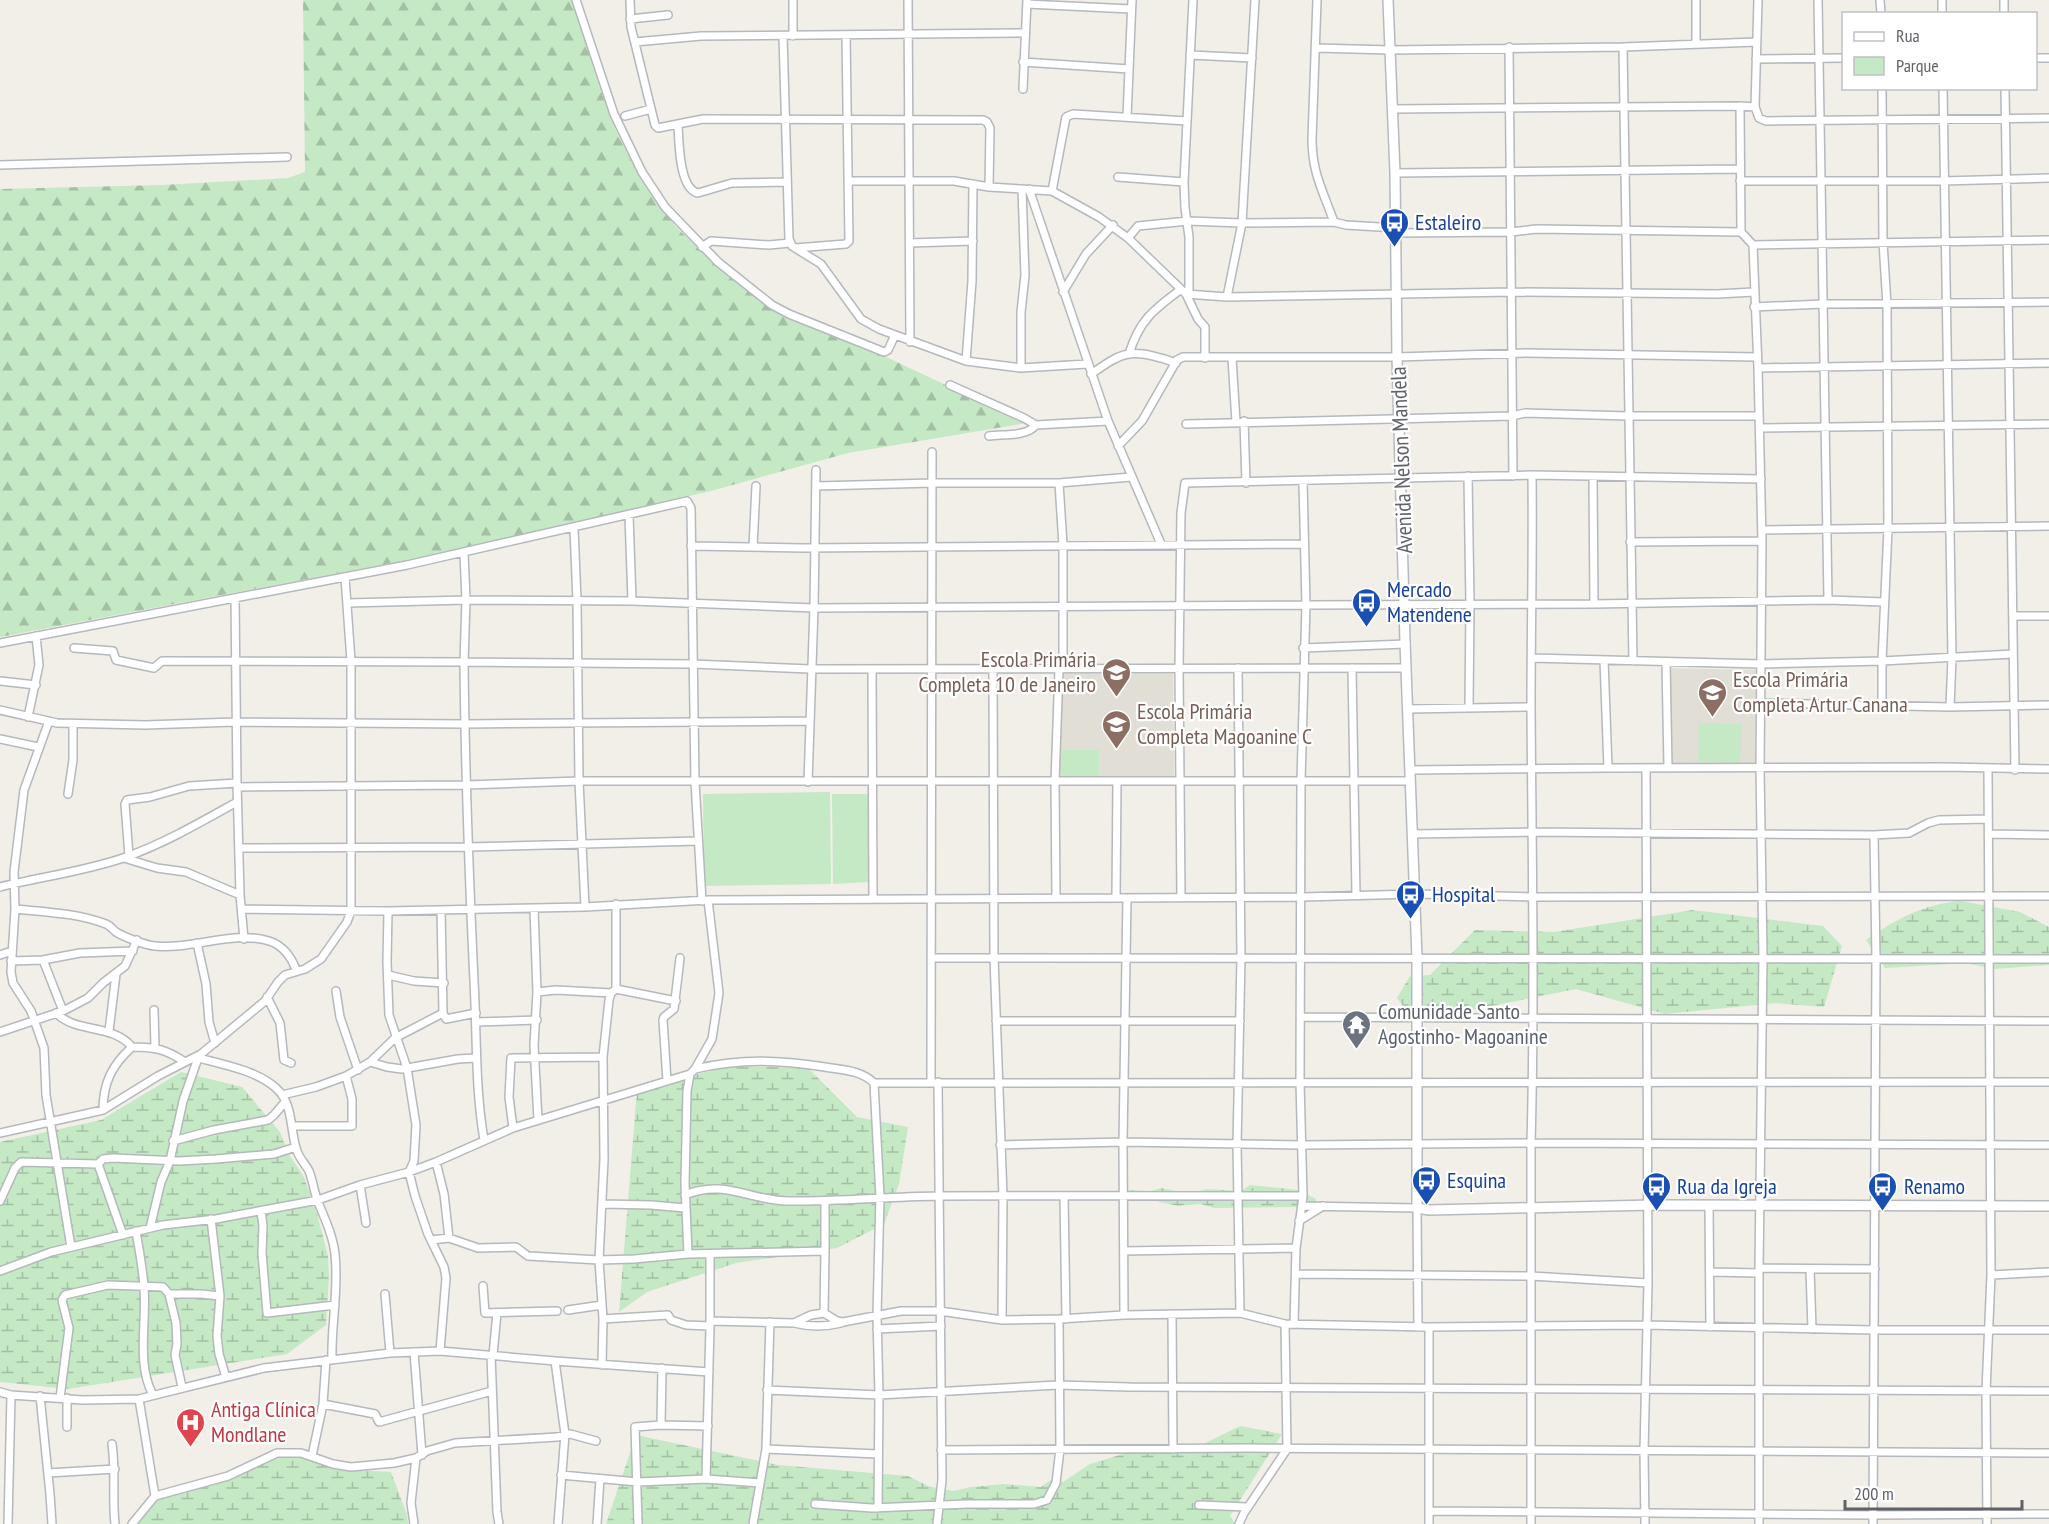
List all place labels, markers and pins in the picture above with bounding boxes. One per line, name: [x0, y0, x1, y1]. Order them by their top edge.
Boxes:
bus stop icon: Estaleiro: [1378, 206, 1410, 248]
place label: Estaleiro: [1415, 208, 1481, 236]
place label: Mercado Matendene: [1387, 575, 1472, 628]
bus stop icon: Mercado Matendene: [1350, 586, 1382, 628]
place label: Escola Primária Completa 10 de Janeiro: [919, 645, 1096, 698]
school or university icon: Escola Primária Completa 10 de Janeiro: [1101, 656, 1133, 698]
place label: Escola Primária Completa Artur Canana: [1733, 665, 1908, 718]
school or university icon: Escola Primária Completa Artur Canana: [1696, 676, 1728, 718]
place label: Escola Primária Completa Magoanine C: [1137, 697, 1312, 750]
school or university icon: Escola Primária Completa Magoanine C: [1100, 708, 1132, 750]
bus stop icon: Hospital: [1395, 878, 1427, 920]
place label: Hospital: [1432, 880, 1496, 908]
place label: Comunidade Santo Agostinho- Magoanine: [1378, 997, 1548, 1050]
temple icon: Comunidade Santo Agostinho- Magoanine: [1341, 1008, 1373, 1050]
bus stop icon: Esquina: [1410, 1164, 1442, 1206]
place label: Esquina: [1447, 1166, 1506, 1194]
bus stop icon: Rua da Igreja: [1640, 1170, 1672, 1212]
bus stop icon: Renamo: [1867, 1170, 1899, 1212]
place label: Rua da Igreja: [1677, 1172, 1777, 1200]
place label: Renamo: [1904, 1172, 1965, 1200]
place label: Antiga Clínica Mondlane: [211, 1395, 316, 1448]
hospital icon: Antiga Clínica Mondlane: [174, 1406, 206, 1448]

